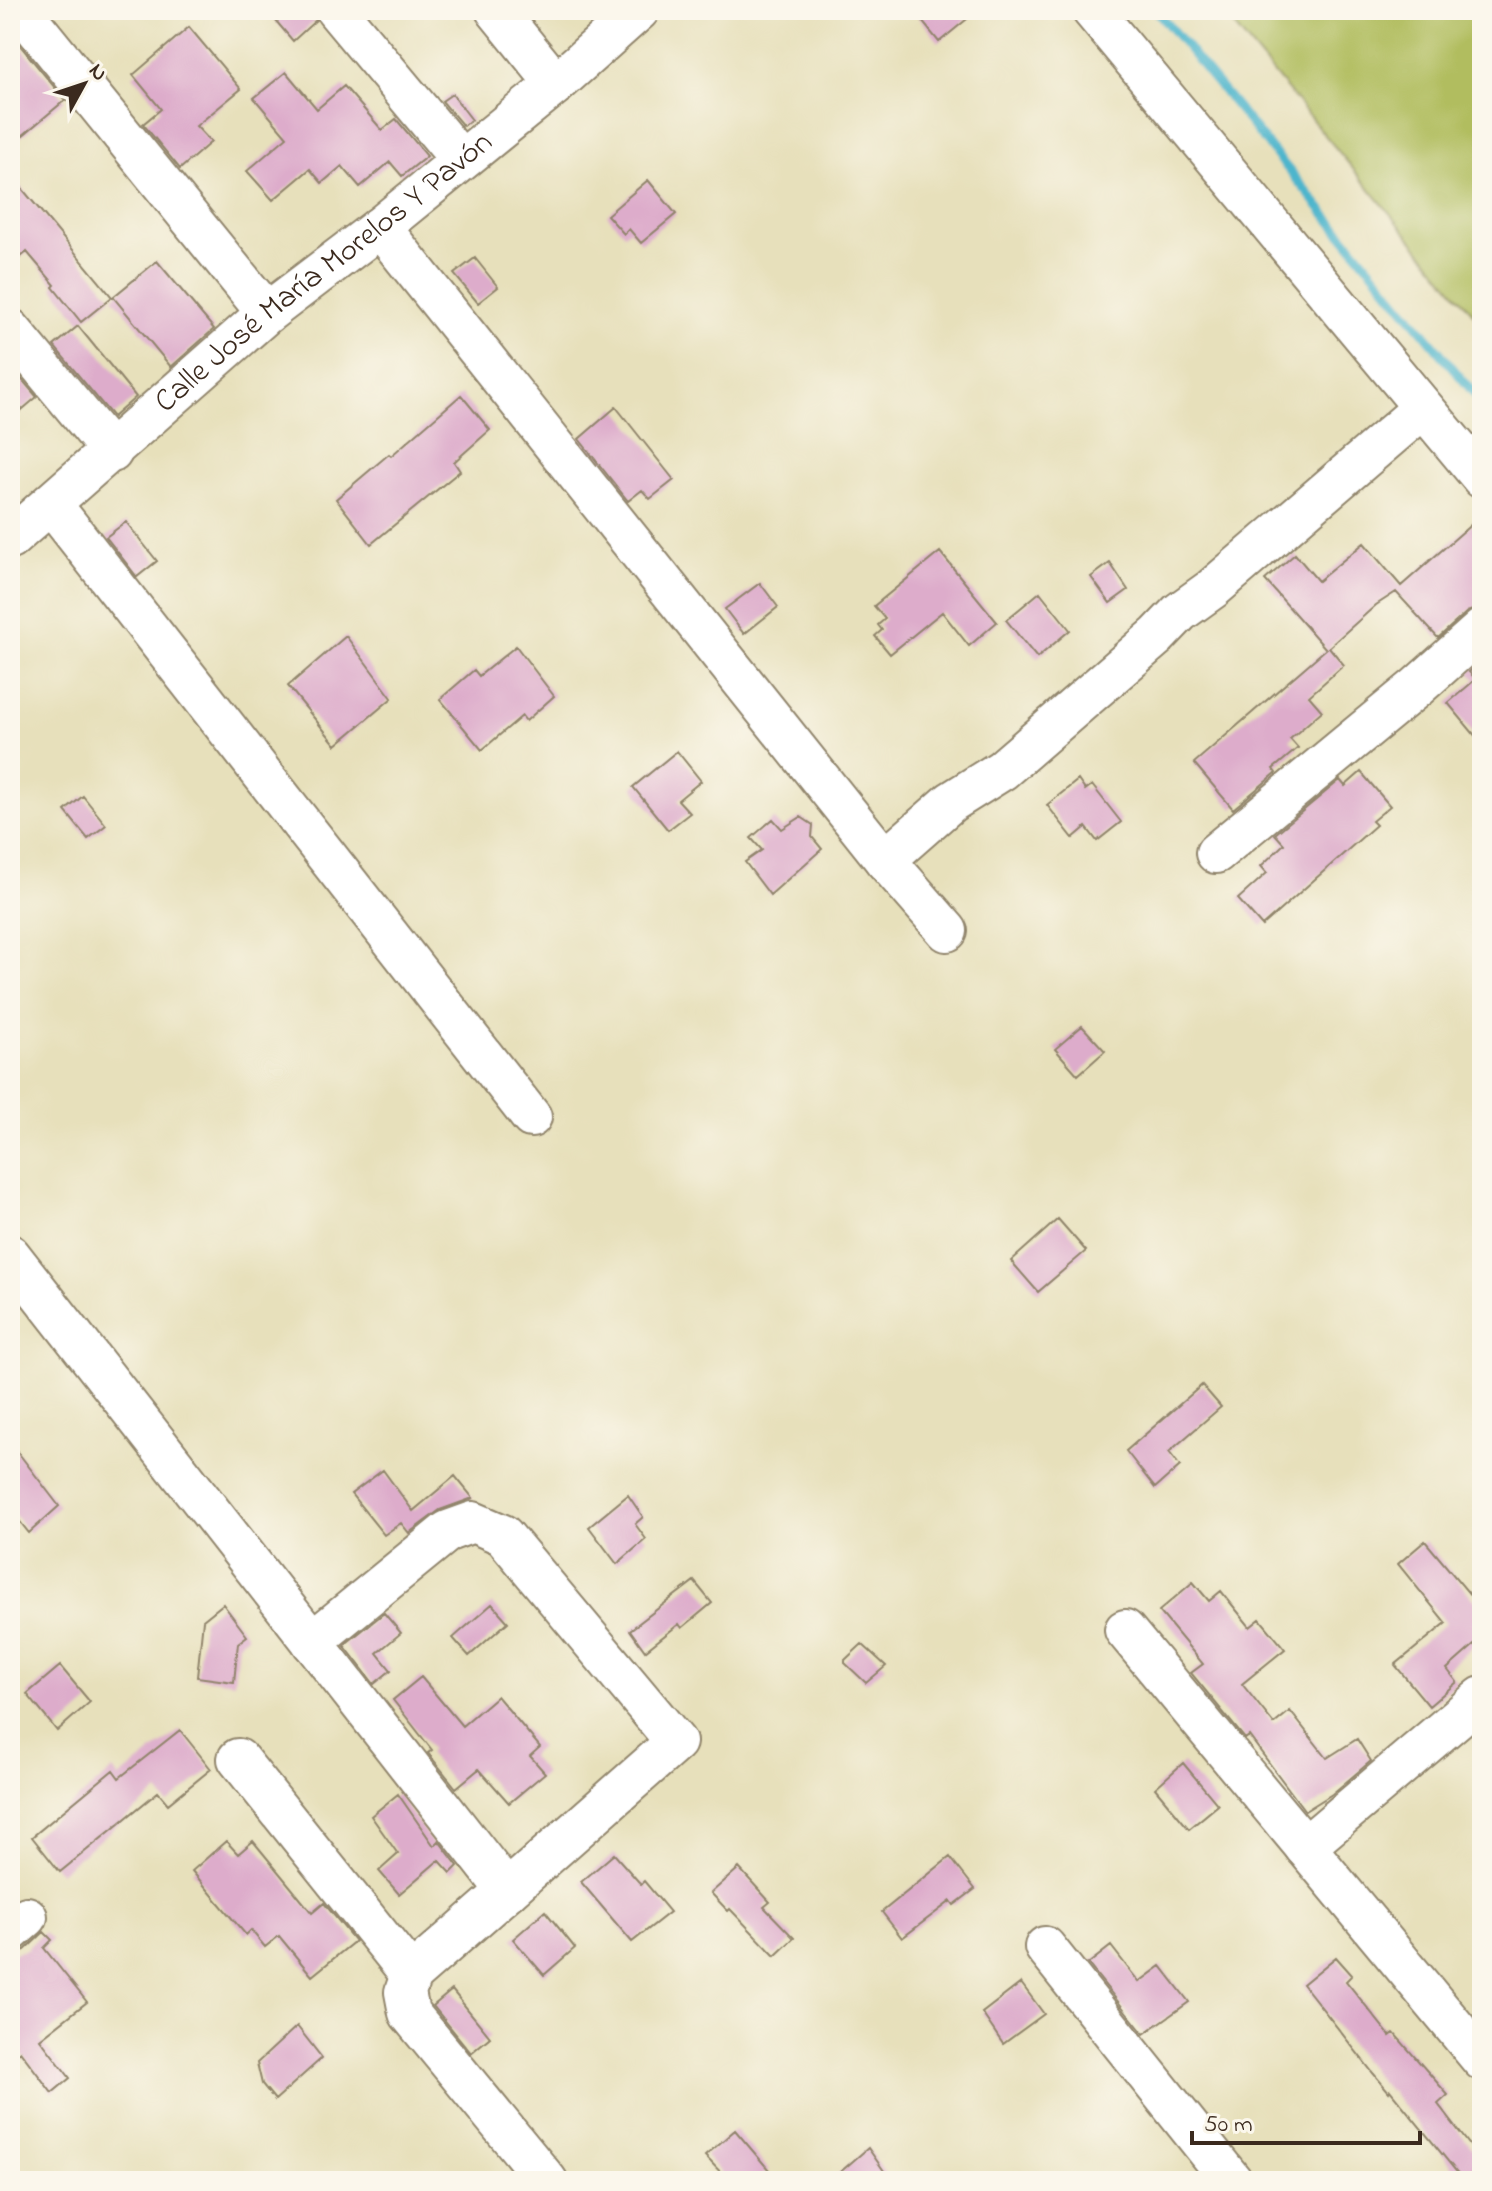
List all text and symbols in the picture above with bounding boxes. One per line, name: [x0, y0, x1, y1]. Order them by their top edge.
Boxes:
north arrow: [44, 44, 124, 124]
text: N: [80, 57, 114, 89]
street label: Calle José María Morelos Y Pavón: [144, 120, 504, 425]
scale bar: [1192, 2095, 1420, 2145]
text: 50 m: [1204, 2108, 1253, 2143]

